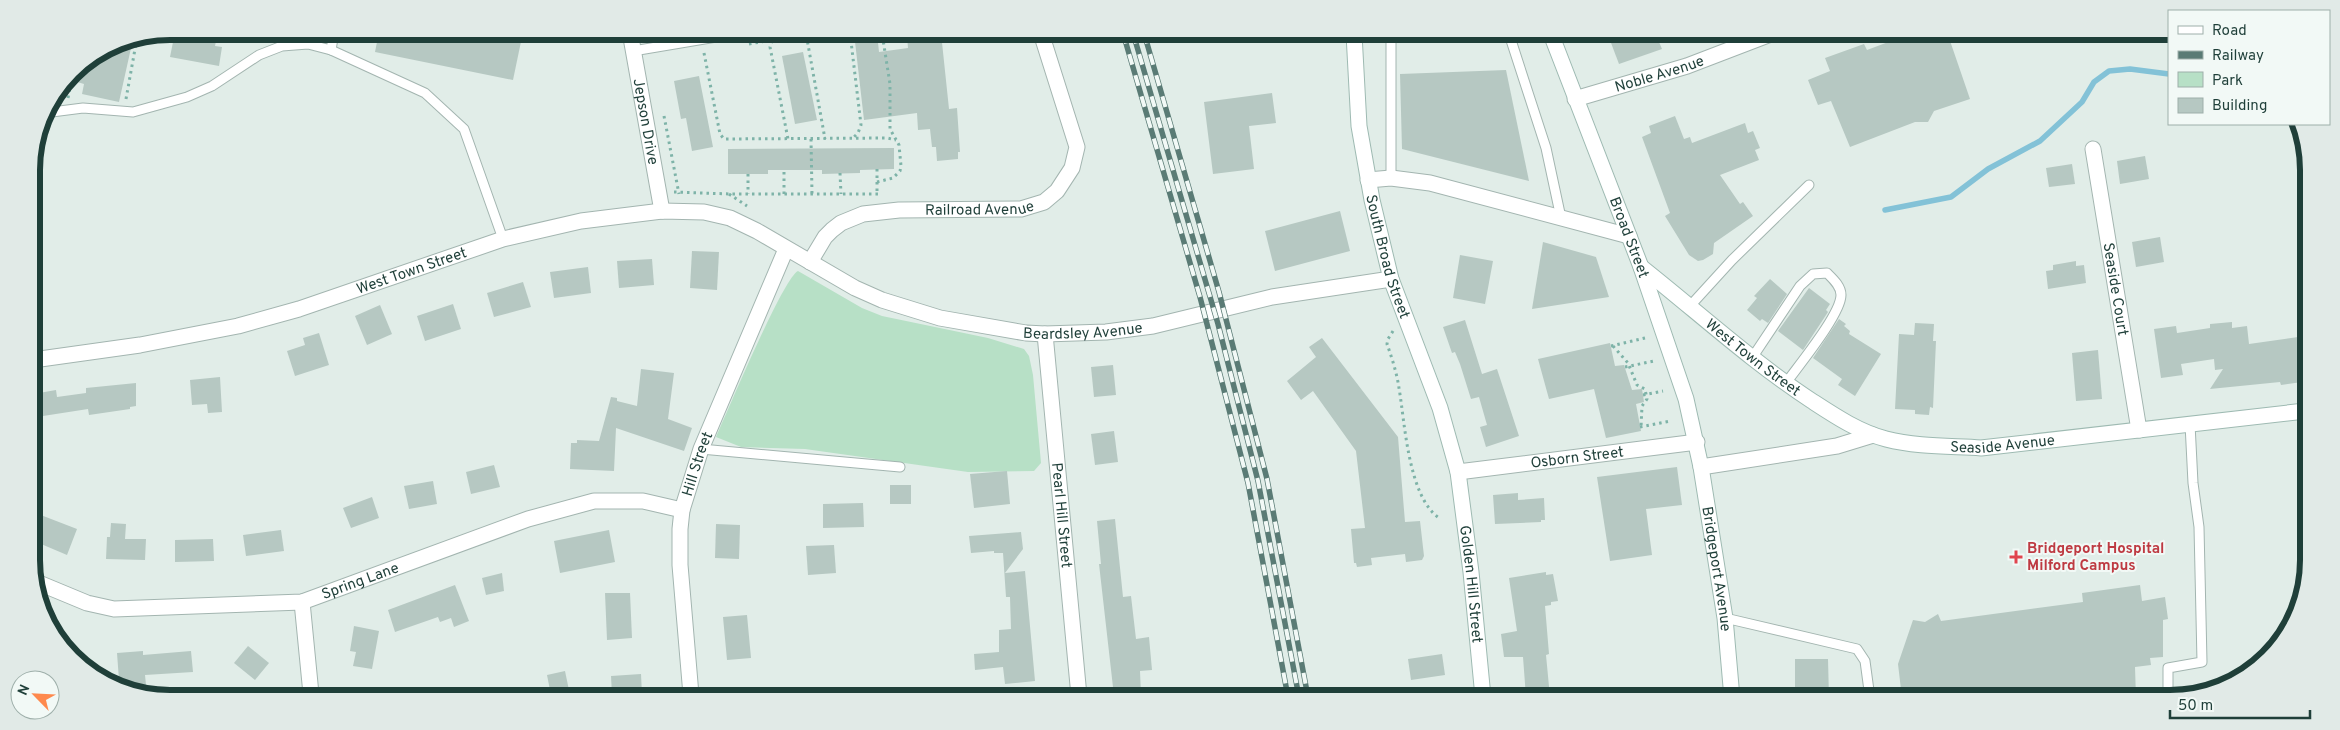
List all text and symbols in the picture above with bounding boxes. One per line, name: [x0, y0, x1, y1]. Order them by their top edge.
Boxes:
legend: [2168, 10, 2330, 125]
text: Road: [2212, 22, 2247, 41]
text: Railway: [2212, 47, 2264, 66]
street label: Noble Avenue: [1613, 52, 1707, 98]
text: Park: [2212, 72, 2243, 91]
street label: Jepson Drive: [627, 77, 662, 167]
text: Building: [2212, 97, 2267, 116]
street label: South Broad Street: [1360, 193, 1413, 322]
street label: Broad Street: [1604, 195, 1652, 281]
street label: Railroad Avenue: [925, 198, 1037, 221]
street label: Seaside Court: [2097, 241, 2131, 337]
street label: West Town Street: [354, 244, 470, 300]
street label: West Town Street: [1701, 316, 1804, 401]
street label: Beardsley Avenue: [1022, 319, 1144, 345]
street label: Hill Street: [679, 429, 718, 499]
street label: Seaside Avenue: [1950, 432, 2056, 459]
street label: Osborn Street: [1530, 443, 1625, 474]
street label: Pearl Hill Street: [1046, 462, 1075, 569]
street label: Bridgeport Avenue: [1696, 505, 1734, 632]
street label: Golden Hill Street: [1454, 524, 1486, 644]
place label: Bridgeport Hospital Milford Campus: [2027, 540, 2164, 576]
marker: Bridgeport Hospital Milford Campus: [2009, 550, 2023, 564]
street label: Spring Lane: [319, 559, 402, 605]
north arrow: [10, 670, 60, 720]
text: N: [15, 682, 34, 698]
scale bar: [2170, 688, 2310, 720]
text: 50 m: [2178, 697, 2213, 716]

